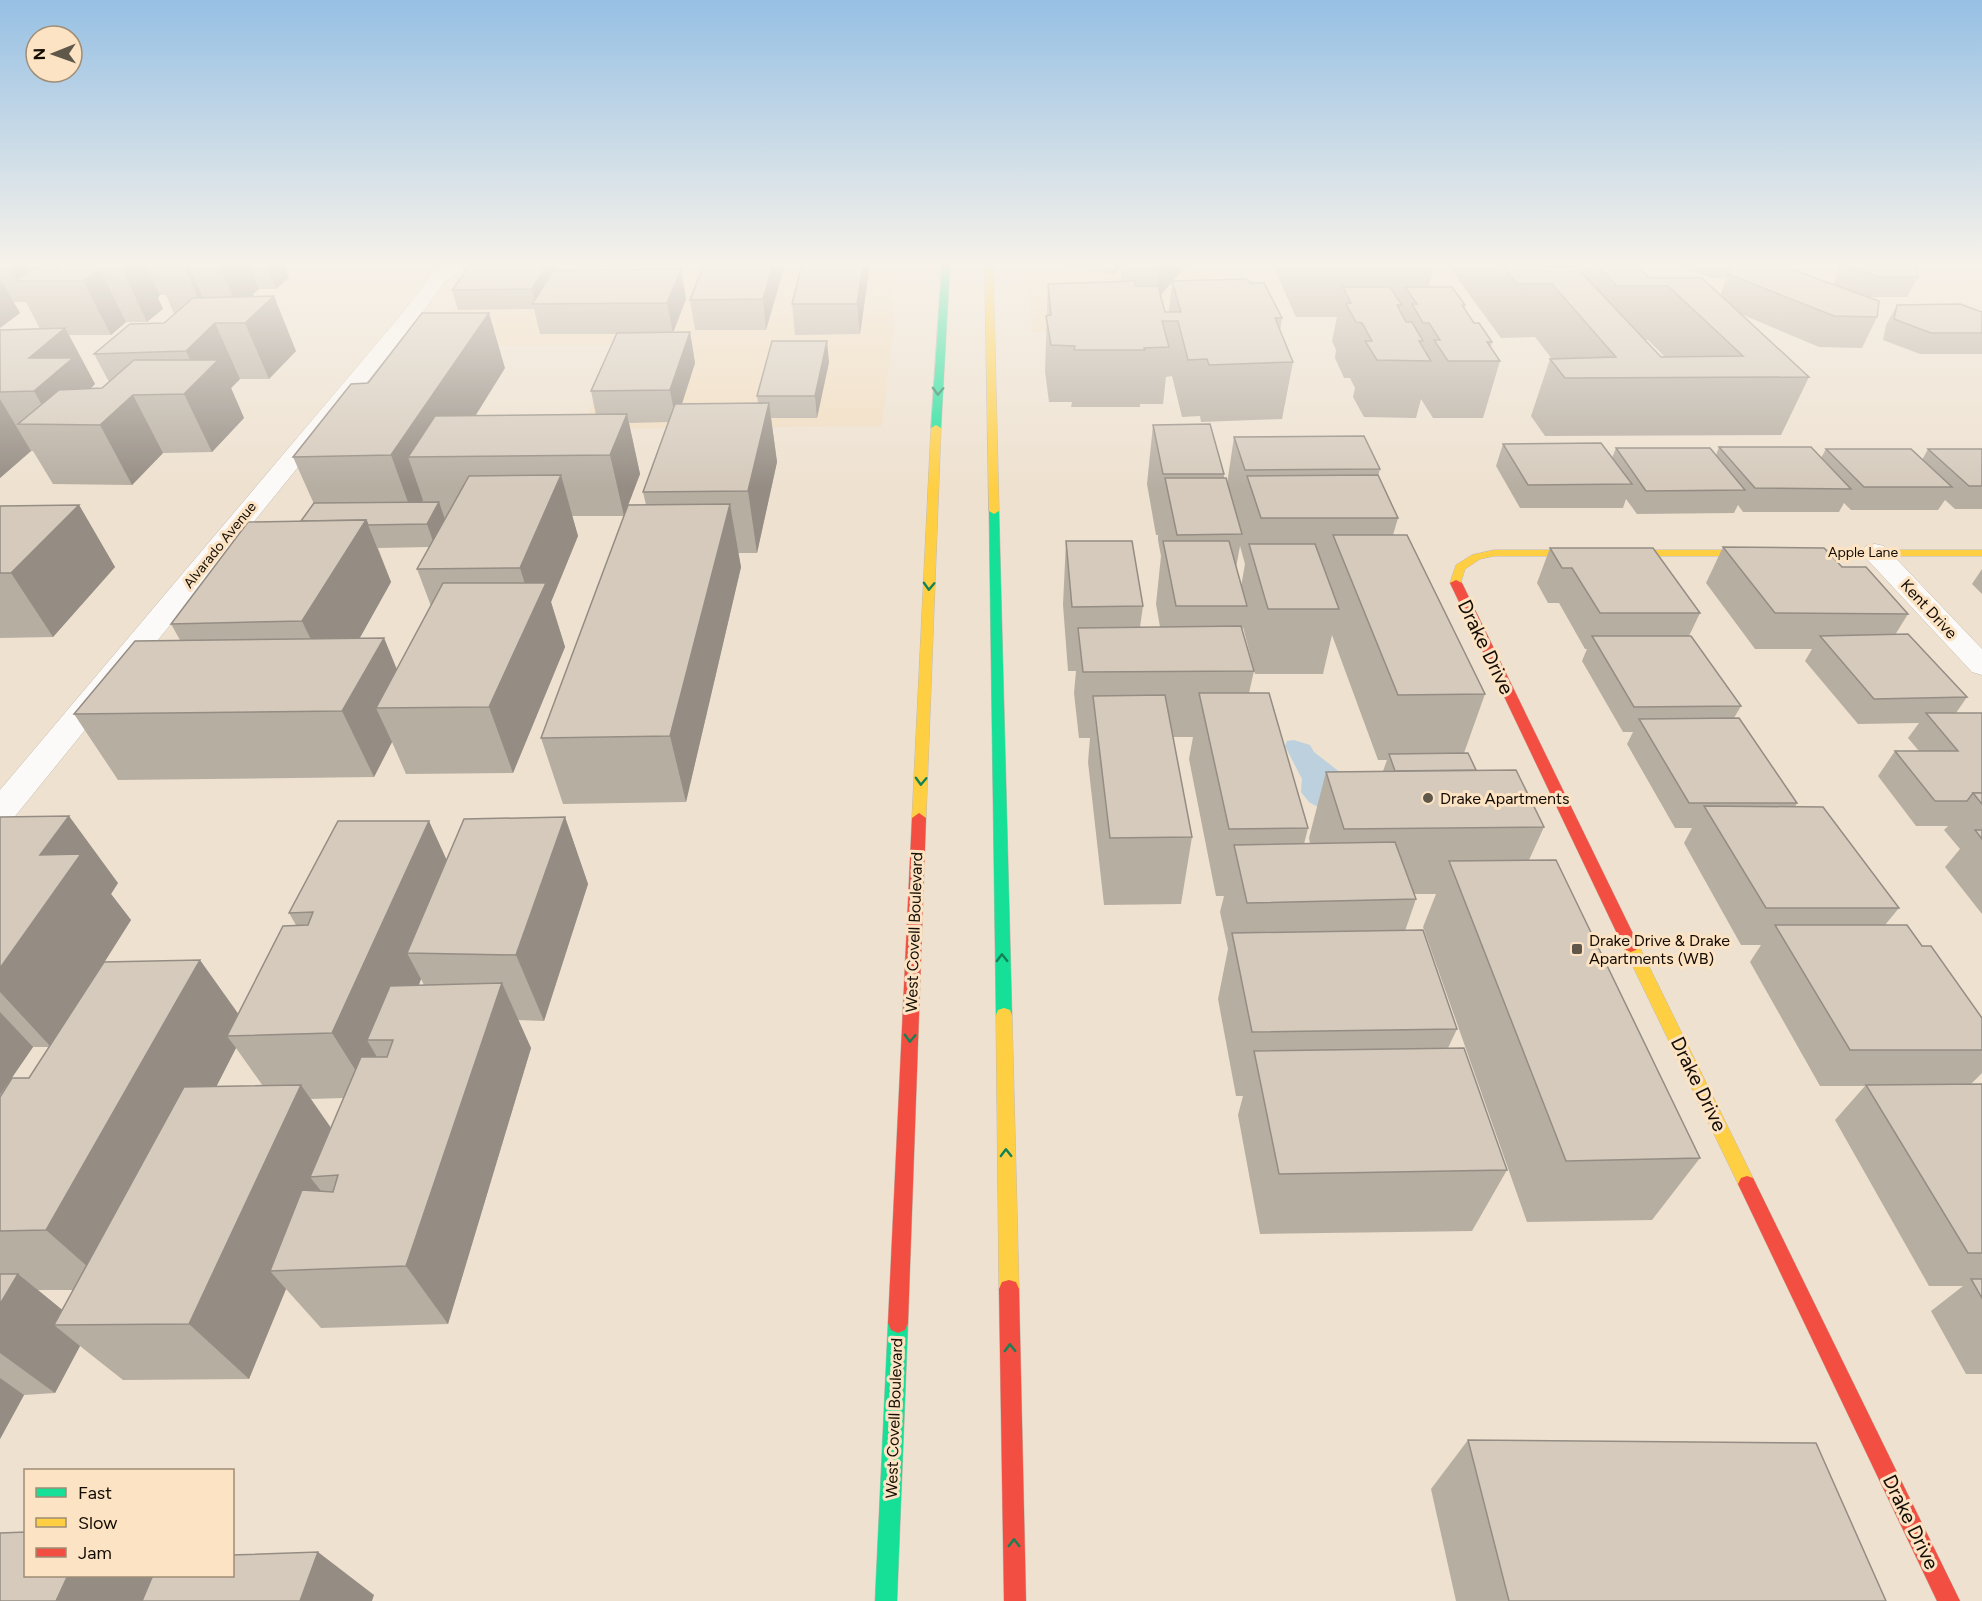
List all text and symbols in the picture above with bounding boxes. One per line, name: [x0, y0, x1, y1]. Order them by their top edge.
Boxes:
north arrow: [24, 24, 84, 84]
text: N: [30, 48, 49, 61]
one-way arrow: [931, 387, 944, 396]
street label: Alvarado Avenue: [180, 498, 260, 591]
street label: Apple Lane: [1828, 544, 1898, 561]
street label: Kent Drive: [1897, 575, 1961, 643]
one-way arrow: [923, 581, 936, 590]
street label: Drake Drive: [1453, 596, 1519, 698]
one-way arrow: [914, 776, 927, 785]
place label: Drake Apartments: [1440, 789, 1570, 808]
marker: Drake Apartments: [1421, 791, 1435, 805]
street label: West Covell Boulevard: [902, 851, 926, 1013]
place label: Drake Drive & Drake Apartments (WB): [1589, 931, 1730, 968]
marker: Drake Drive & Drake Apartments (WB): [1570, 942, 1584, 956]
one-way arrow: [996, 953, 1008, 962]
street label: Drake Drive: [1666, 1033, 1732, 1135]
one-way arrow: [903, 1034, 916, 1043]
one-way arrow: [1000, 1148, 1012, 1157]
street label: West Covell Boulevard: [882, 1337, 906, 1499]
one-way arrow: [1004, 1343, 1016, 1352]
legend: [24, 1469, 234, 1577]
street label: Drake Drive: [1878, 1471, 1944, 1573]
text: Fast: [78, 1482, 112, 1504]
text: Slow: [78, 1512, 117, 1534]
one-way arrow: [1007, 1538, 1020, 1547]
text: Jam: [78, 1542, 112, 1564]

